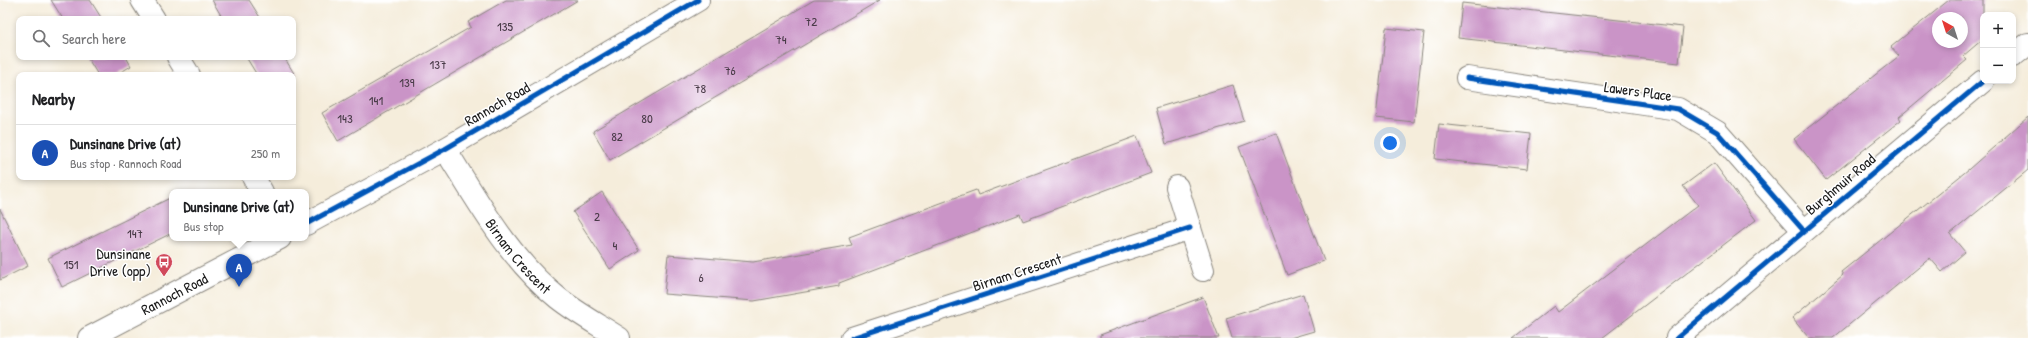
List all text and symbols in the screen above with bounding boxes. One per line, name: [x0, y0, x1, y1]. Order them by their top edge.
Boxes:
house number: 72: [805, 12, 817, 30]
north arrow: [1932, 12, 1968, 48]
map controls: [1980, 12, 2016, 84]
button: +: [1980, 12, 2016, 48]
search box: [16, 16, 296, 60]
house number: 135: [497, 17, 514, 35]
icon: search: [30, 27, 52, 49]
text: Search here: [62, 28, 126, 49]
house number: 74: [775, 30, 787, 48]
button: −: [1980, 48, 2016, 84]
house number: 137: [430, 55, 446, 73]
house number: 76: [724, 61, 736, 79]
house number: 139: [399, 73, 415, 91]
street label: Lawers Place: [1603, 76, 1673, 106]
street label: Rannoch Road: [460, 77, 534, 131]
house number: 78: [694, 79, 706, 97]
text: Nearby: [32, 87, 75, 110]
house number: 141: [369, 91, 383, 109]
house number: 143: [337, 109, 353, 127]
house number: 80: [641, 109, 653, 127]
house number: 82: [611, 127, 623, 145]
text: Dunsinane Drive (at): [70, 133, 181, 154]
your location: [1380, 133, 1400, 153]
text: A: [42, 144, 48, 162]
text: 250 m: [251, 144, 280, 162]
street label: Burghmuir Road: [1800, 148, 1880, 220]
text: Bus stop · Rannoch Road: [70, 154, 181, 172]
popup: [169, 189, 309, 241]
text: Dunsinane Drive (at): [183, 196, 295, 217]
house number: 2: [594, 207, 600, 225]
street label: Birnam Crescent: [481, 214, 557, 299]
text: Bus stop: [183, 217, 224, 235]
house number: 147: [127, 224, 143, 242]
house number: 4: [613, 236, 618, 254]
place label: Dunsinane Drive (opp): [90, 243, 151, 281]
street label: Birnam Crescent: [970, 247, 1065, 296]
bus stop icon: Dunsinane Drive (opp): [154, 252, 174, 277]
pin: A: [226, 254, 252, 287]
house number: 151: [64, 255, 79, 273]
street label: Rannoch Road: [137, 267, 211, 320]
house number: 6: [698, 268, 704, 286]

